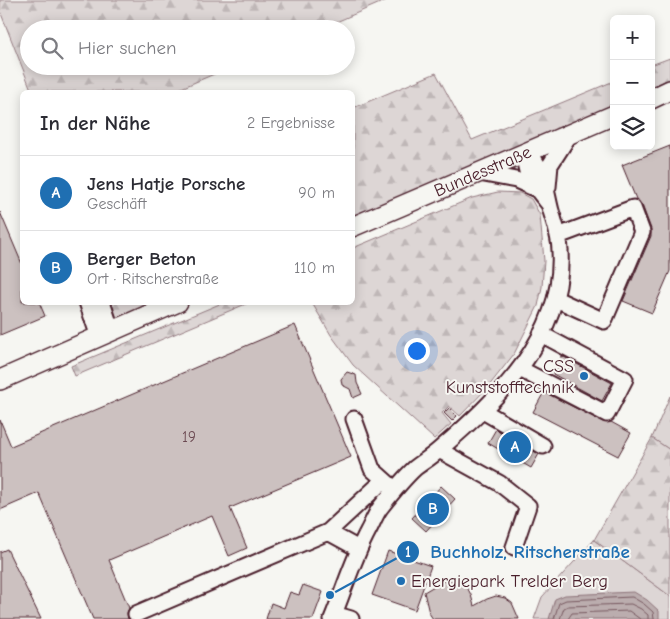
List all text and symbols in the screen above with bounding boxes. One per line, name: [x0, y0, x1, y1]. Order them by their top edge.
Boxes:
map controls: [610, 15, 655, 150]
button: +: [610, 15, 655, 60]
search box: [20, 20, 355, 75]
icon: search: [38, 34, 66, 62]
text: Hier suchen: [78, 37, 176, 59]
button: −: [610, 60, 655, 105]
button: layers: [610, 105, 655, 150]
text: In der Nähe: [40, 111, 150, 135]
text: 2 Ergebnisse: [247, 114, 335, 132]
street label: Bundesstraße: [431, 142, 535, 202]
text: Jens Hatje Porsche: [87, 173, 245, 195]
text: A: [52, 184, 60, 202]
text: 90 m: [298, 184, 335, 202]
text: Geschäft: [87, 195, 147, 213]
text: Berger Beton: [87, 248, 196, 270]
text: B: [51, 259, 61, 277]
text: 110 m: [294, 259, 335, 277]
text: Ort · Ritscherstraße: [87, 270, 219, 288]
your location: [404, 338, 430, 364]
place label: CSS Kunststofftechnik: [446, 356, 574, 398]
marker: CSS Kunststofftechnik: [578, 370, 590, 382]
house number: 19: [182, 428, 196, 446]
pin: A: [499, 428, 531, 466]
pin: B: [417, 490, 449, 528]
callout: Buchholz, Ritscherstraße: [396, 535, 640, 569]
text: Buchholz, Ritscherstraße: [430, 541, 630, 563]
text: 1: [405, 543, 411, 561]
place label: Energiepark Trelder Berg: [411, 571, 608, 592]
marker: Energiepark Trelder Berg: [395, 575, 407, 587]

